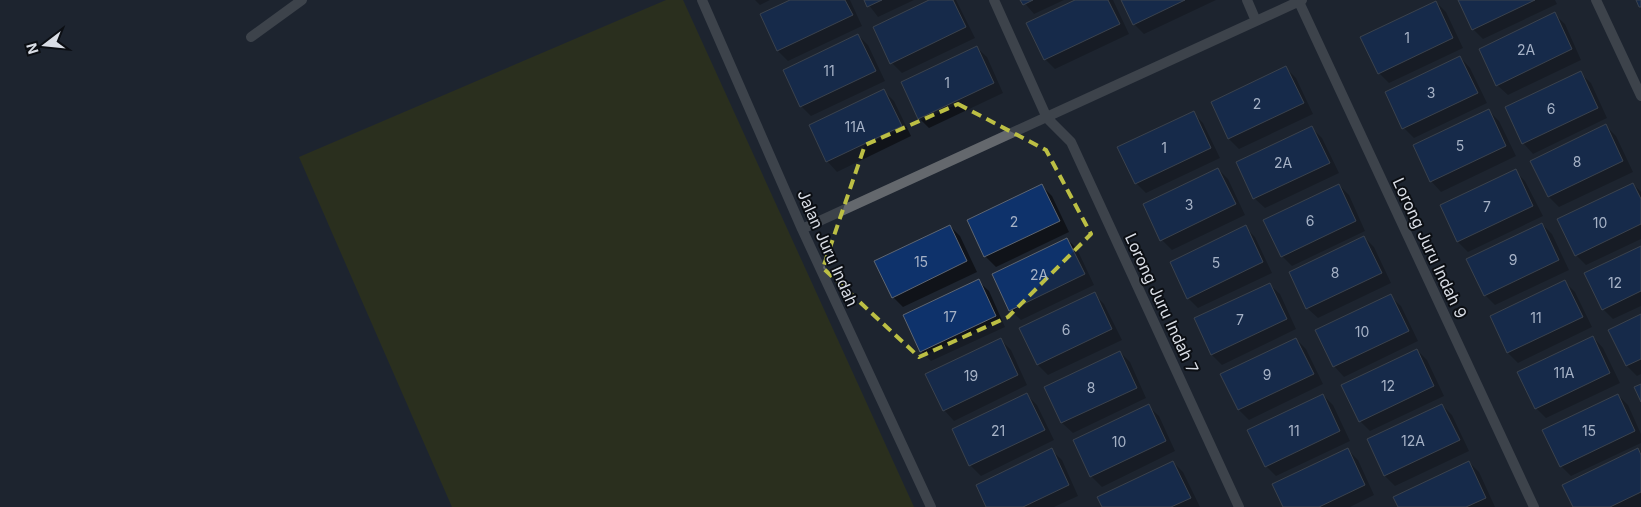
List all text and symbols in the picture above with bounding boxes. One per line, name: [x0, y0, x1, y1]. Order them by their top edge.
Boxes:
north arrow: [20, 20, 70, 70]
house number: 1: [1404, 29, 1410, 46]
text: N: [22, 41, 42, 56]
house number: 2A: [1517, 41, 1535, 58]
house number: 11: [823, 62, 835, 79]
house number: 1: [944, 74, 950, 91]
house number: 3: [1427, 84, 1435, 101]
house number: 2: [1253, 95, 1261, 112]
house number: 6: [1547, 100, 1555, 117]
house number: 11A: [844, 118, 866, 135]
house number: 5: [1456, 137, 1464, 154]
house number: 1: [1161, 139, 1167, 156]
house number: 8: [1573, 153, 1581, 170]
house number: 2A: [1274, 154, 1292, 171]
street label: Lorong Juru Indah 9: [1389, 175, 1471, 321]
street label: Jalan Juru Indah: [793, 187, 863, 309]
house number: 3: [1185, 196, 1193, 213]
house number: 7: [1483, 198, 1491, 215]
house number: 6: [1306, 212, 1314, 229]
house number: 2: [1010, 213, 1018, 230]
house number: 10: [1593, 214, 1607, 231]
street label: Lorong Juru Indah 7: [1121, 230, 1203, 376]
house number: 9: [1509, 251, 1517, 268]
house number: 15: [914, 253, 928, 270]
house number: 5: [1212, 254, 1220, 271]
house number: 8: [1331, 264, 1339, 281]
house number: 2A: [1030, 266, 1048, 283]
house number: 12: [1608, 274, 1622, 291]
house number: 17: [943, 308, 957, 325]
house number: 11: [1530, 309, 1542, 326]
house number: 7: [1236, 311, 1244, 328]
house number: 6: [1062, 321, 1070, 338]
house number: 10: [1355, 323, 1369, 340]
house number: 11A: [1553, 364, 1575, 381]
house number: 9: [1263, 366, 1271, 383]
house number: 19: [964, 367, 978, 384]
house number: 12: [1381, 377, 1395, 394]
house number: 8: [1087, 379, 1095, 396]
house number: 21: [991, 422, 1005, 439]
house number: 11: [1288, 422, 1300, 439]
house number: 15: [1582, 422, 1596, 439]
house number: 12A: [1401, 432, 1425, 449]
house number: 10: [1112, 433, 1126, 450]

